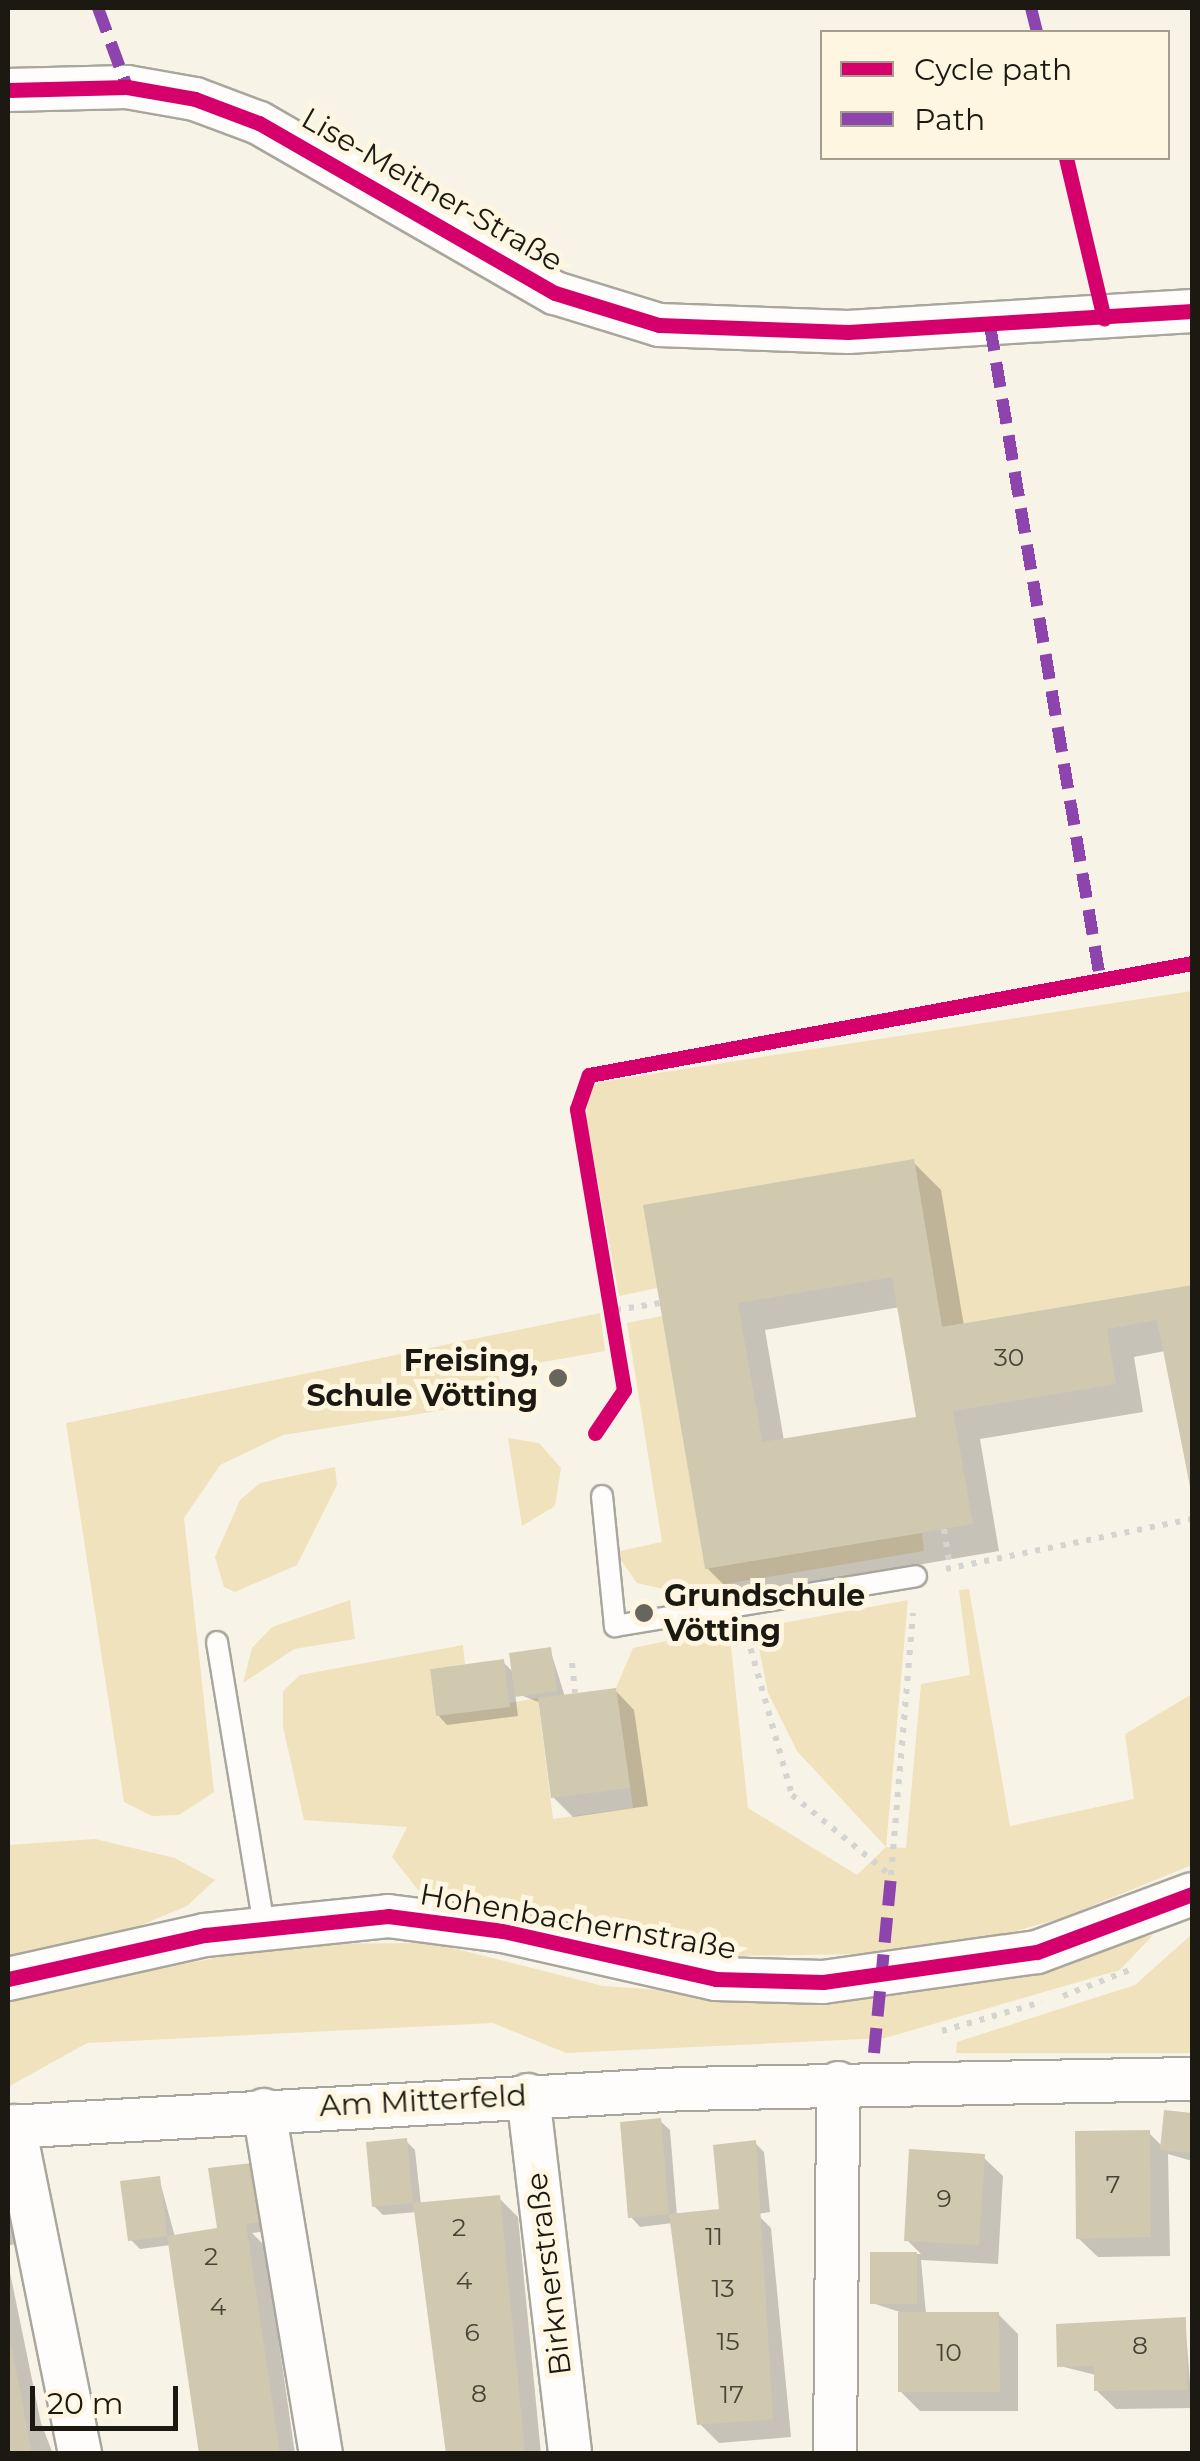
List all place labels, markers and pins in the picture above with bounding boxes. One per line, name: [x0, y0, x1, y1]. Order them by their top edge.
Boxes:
place label: Freising, Schule Vötting: [306, 1343, 538, 1414]
marker: Freising, Schule Vötting: [547, 1367, 569, 1389]
place label: Grundschule Vötting: [664, 1578, 865, 1648]
marker: Grundschule Vötting: [633, 1602, 655, 1624]

